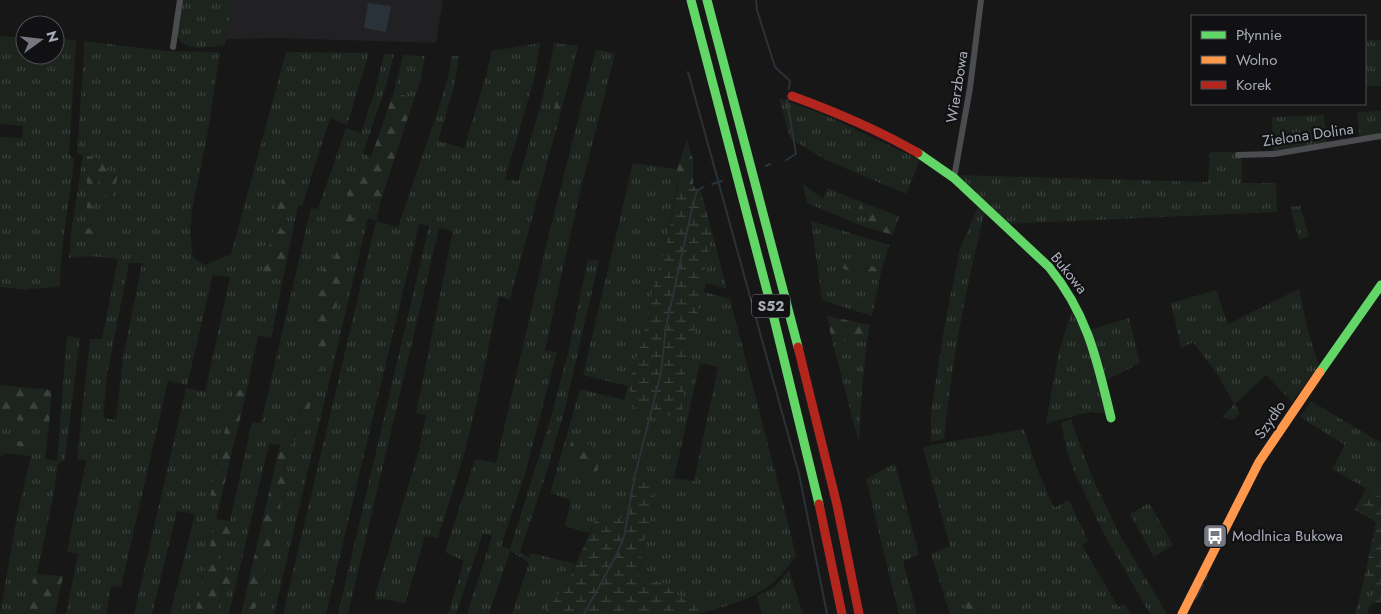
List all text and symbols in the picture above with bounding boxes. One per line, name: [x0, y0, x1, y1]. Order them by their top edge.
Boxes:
north arrow: [15, 15, 65, 65]
legend: [1191, 15, 1366, 105]
text: Płynnie: [1236, 24, 1282, 46]
text: N: [41, 29, 64, 45]
street label: Wierzbowa: [940, 49, 974, 125]
text: Wolno: [1236, 49, 1277, 71]
text: Korek: [1236, 74, 1272, 96]
street label: Zielona Dolina: [1261, 118, 1355, 152]
street label: Bukowa: [1045, 247, 1093, 299]
road number: S52: [752, 294, 790, 318]
street label: Szydło: [1249, 396, 1291, 444]
bus stop icon: Modlnica Bukowa: [1202, 523, 1228, 549]
place label: Modlnica Bukowa: [1232, 525, 1343, 547]

